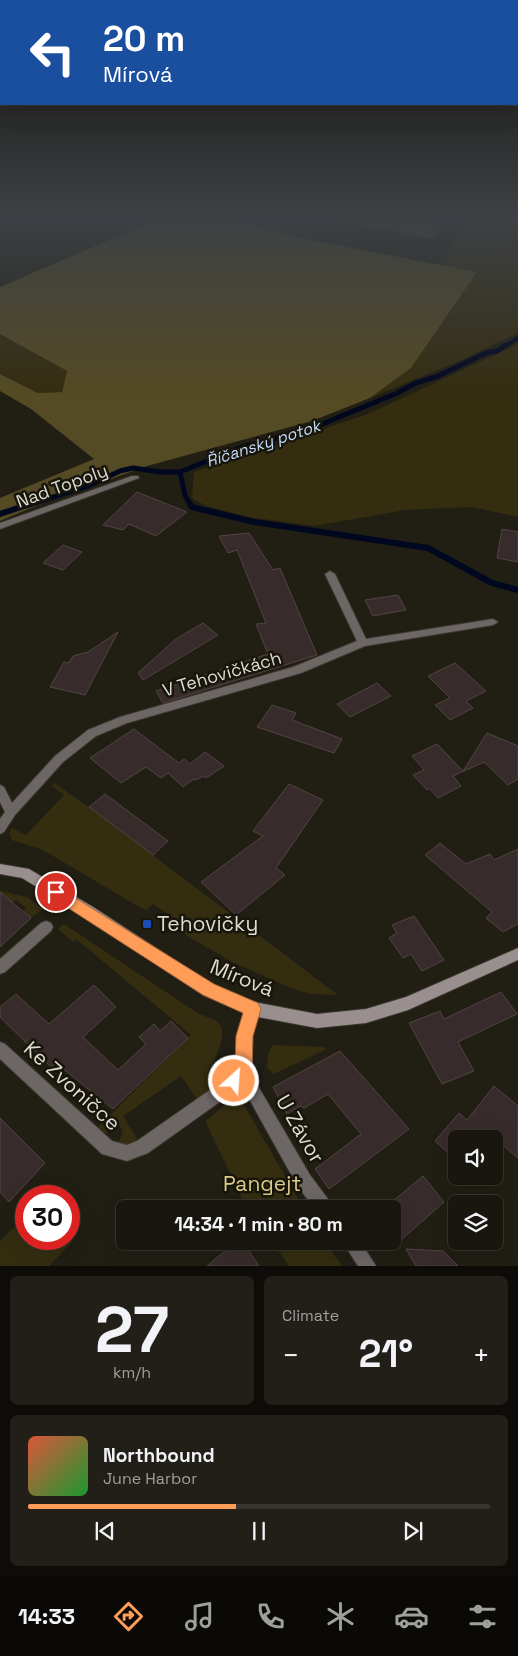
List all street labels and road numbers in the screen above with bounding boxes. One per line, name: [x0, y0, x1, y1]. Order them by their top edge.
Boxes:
street label: Nad Topoly: [13, 458, 111, 513]
street label: V Tehovičkách: [160, 646, 284, 701]
street label: Mírová: [206, 953, 278, 1003]
street label: Ke Zvoničce: [18, 1035, 126, 1136]
street label: U Závor: [270, 1090, 331, 1168]

